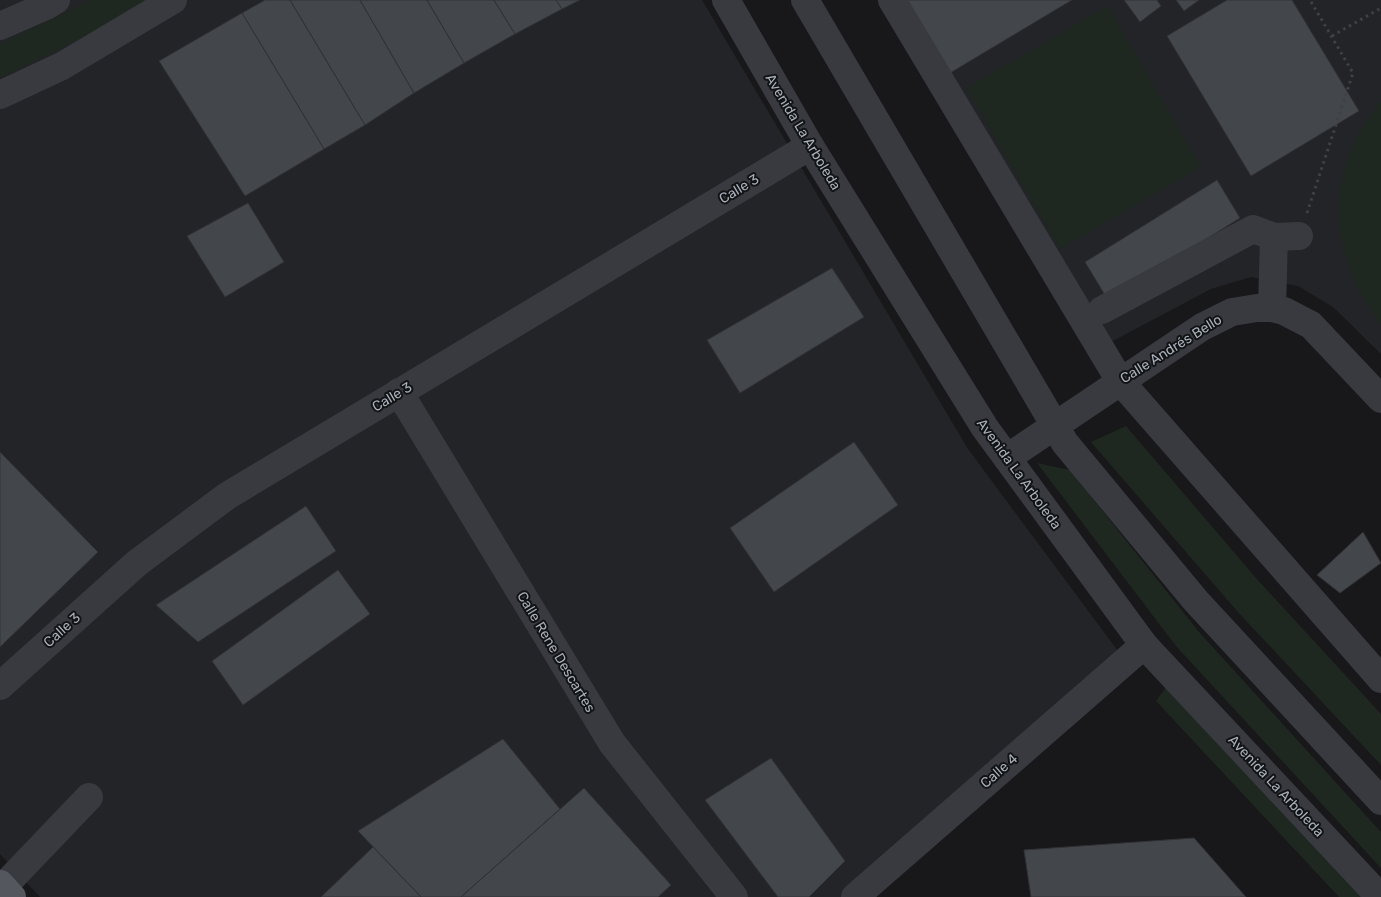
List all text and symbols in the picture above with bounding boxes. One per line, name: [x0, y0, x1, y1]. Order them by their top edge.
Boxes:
street label: Avenida La Arboleda: [762, 71, 844, 193]
street label: Calle 3: [716, 170, 762, 208]
street label: Calle Andrés Bello: [1117, 311, 1225, 387]
street label: Calle 3: [369, 378, 415, 416]
street label: Avenida La Arboleda: [973, 415, 1065, 533]
street label: Calle Rene Descartes: [513, 589, 599, 715]
street label: Calle 3: [40, 609, 84, 651]
street label: Avenida La Arboleda: [1225, 732, 1327, 840]
street label: Calle 4: [977, 750, 1021, 792]

